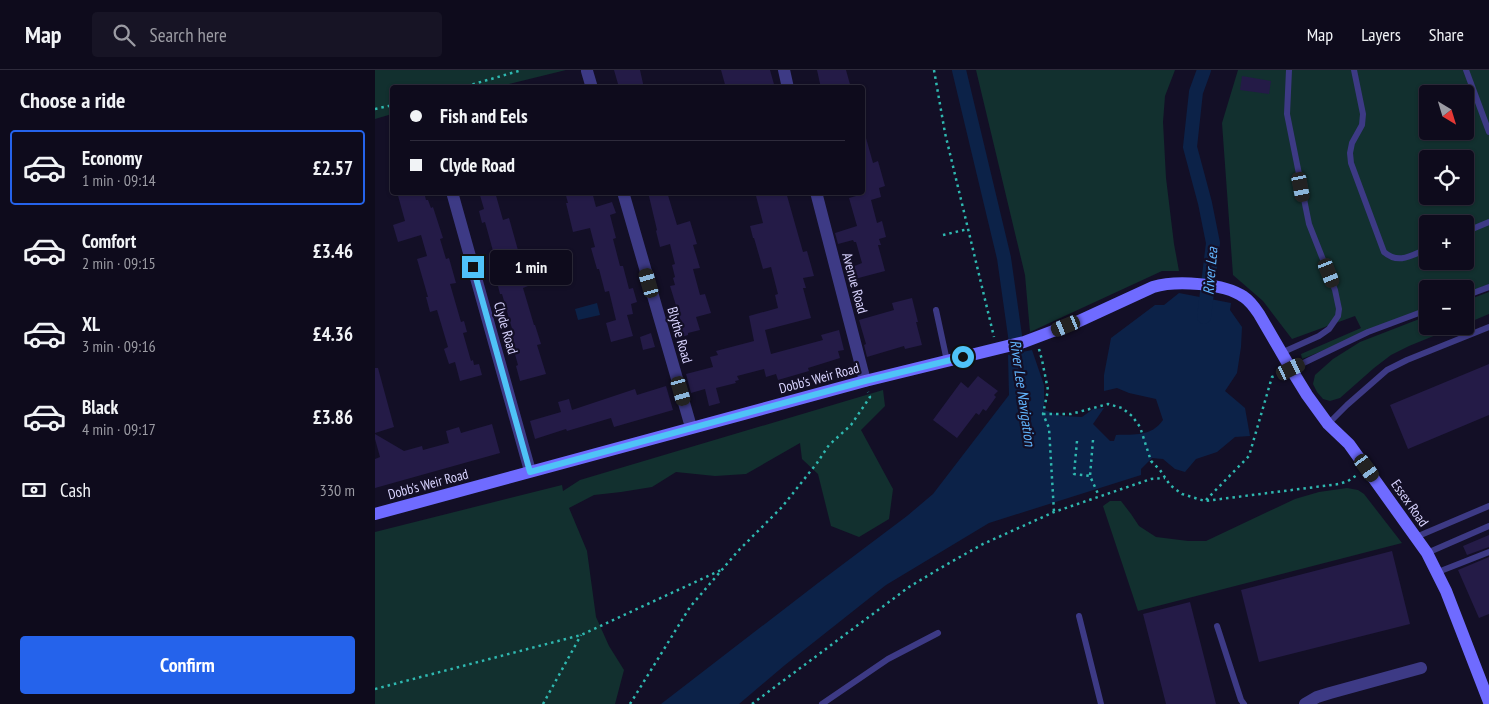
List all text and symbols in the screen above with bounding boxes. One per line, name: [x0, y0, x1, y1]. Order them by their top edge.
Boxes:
search box: [92, 12, 442, 57]
text: Map: [25, 19, 62, 50]
icon: search: [110, 21, 138, 49]
text: Search here: [150, 23, 227, 47]
text: Map: [1307, 23, 1333, 46]
text: Layers: [1361, 23, 1401, 46]
text: Share: [1429, 23, 1464, 46]
north arrow: [1419, 85, 1474, 140]
map controls: [1419, 85, 1474, 335]
text: Choose a ride: [20, 86, 125, 114]
text: Fish and Eels: [440, 104, 528, 128]
icon: car: [22, 145, 67, 190]
text: Economy: [82, 146, 142, 170]
button: locate: [1419, 150, 1474, 205]
text: Clyde Road: [440, 153, 515, 177]
text: £2.57: [313, 156, 353, 180]
text: 1 min · 09:14: [82, 170, 156, 190]
car: [1290, 171, 1311, 203]
button: +: [1419, 215, 1474, 270]
icon: car: [22, 228, 67, 273]
text: Comfort: [82, 229, 136, 253]
text: £3.46: [313, 239, 353, 263]
water label: River Lea: [1198, 246, 1222, 296]
callout: 1 min: [491, 250, 573, 284]
street label: Avenue Road: [838, 251, 872, 315]
text: 2 min · 09:15: [82, 253, 156, 273]
route end: [462, 256, 484, 278]
car: [1316, 256, 1341, 290]
text: 1 min: [515, 257, 547, 277]
car: [637, 267, 660, 299]
button: −: [1419, 280, 1474, 335]
street label: Clyde Road: [490, 300, 522, 356]
street label: Blythe Road: [663, 305, 697, 365]
icon: car: [22, 311, 67, 356]
text: XL: [82, 312, 100, 336]
car: [1049, 313, 1082, 339]
text: £4.36: [313, 322, 353, 346]
text: 3 min · 09:16: [82, 336, 156, 356]
water label: River Lee Navigation: [1006, 339, 1040, 449]
route start: [952, 346, 974, 368]
car: [1274, 356, 1307, 382]
street label: Dobb's Weir Road: [777, 359, 861, 397]
car: [669, 375, 692, 407]
icon: car: [22, 394, 67, 439]
text: Black: [82, 395, 118, 419]
text: £3.86: [313, 405, 353, 429]
text: 4 min · 09:17: [82, 419, 156, 439]
car: [1352, 451, 1381, 485]
street label: Dobb's Weir Road: [386, 465, 470, 503]
icon: cash: [20, 476, 48, 504]
street label: Essex Road: [1387, 476, 1433, 530]
text: Cash: [60, 478, 91, 502]
text: 330 m: [320, 480, 355, 500]
button: Confirm: [20, 636, 355, 694]

